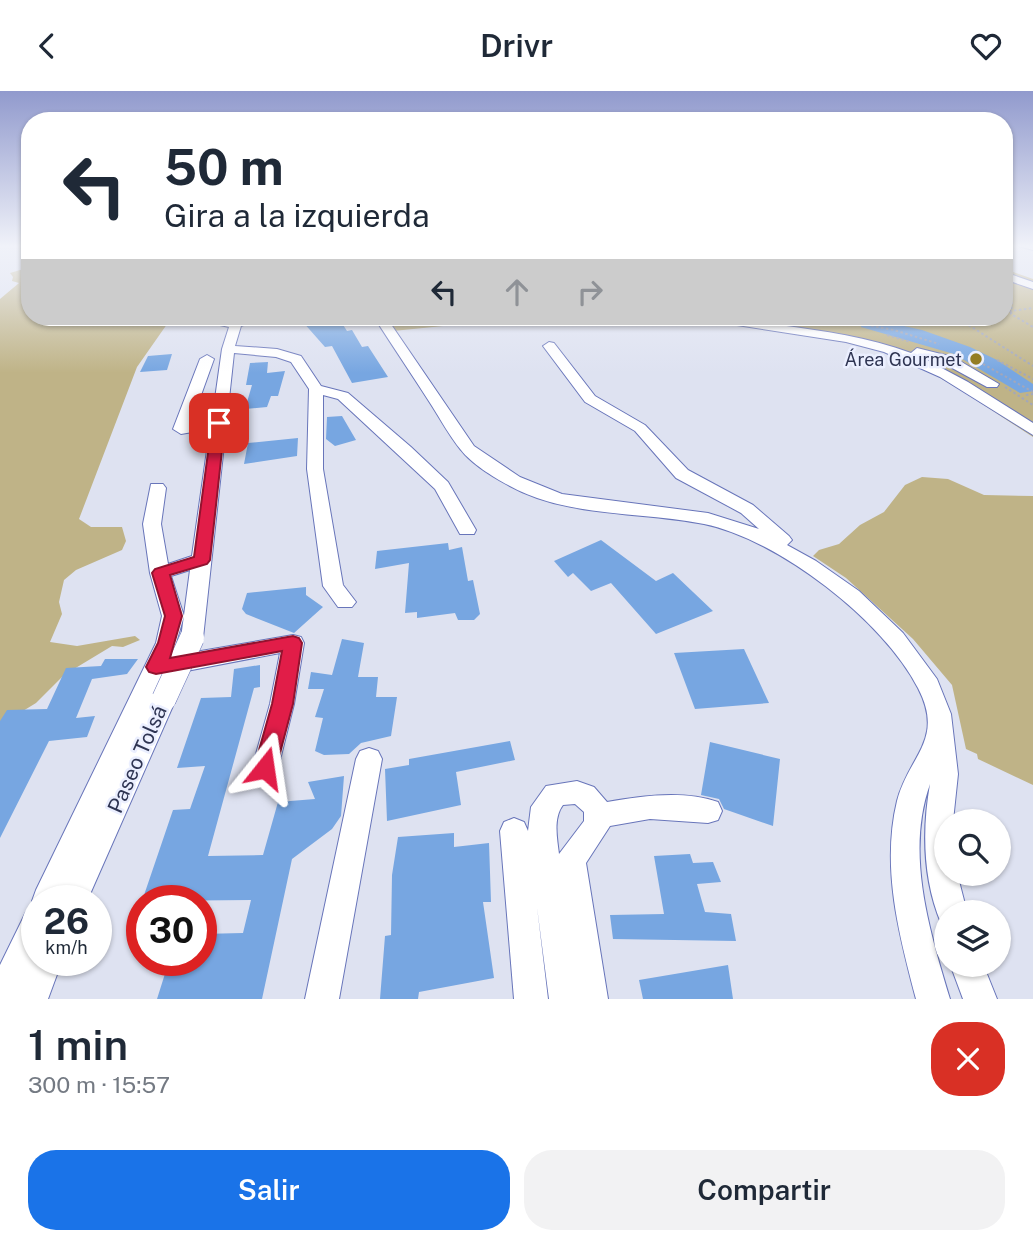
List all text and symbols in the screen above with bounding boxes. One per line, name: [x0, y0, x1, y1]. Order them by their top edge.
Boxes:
icon: back: [28, 27, 66, 65]
text: Drivr: [480, 27, 553, 64]
icon: heart: [967, 27, 1005, 65]
text: 50 m: [164, 138, 284, 196]
icon: left: [49, 140, 140, 231]
text: Gira a la izquierda: [164, 197, 430, 234]
icon: left: [425, 273, 463, 311]
icon: ahead: [498, 273, 536, 311]
icon: right: [571, 273, 609, 311]
place label: Área Gourmet: [845, 348, 962, 370]
marker: Área Gourmet: [968, 351, 984, 367]
pin: [189, 393, 249, 453]
icon: arrive: [200, 404, 238, 442]
street label: Paseo Tolsá: [102, 701, 172, 817]
position arrow: [228, 731, 302, 805]
map controls: [934, 809, 1011, 977]
button: search: [934, 809, 1011, 886]
speed limit sign: 30: [126, 885, 217, 976]
button: layers: [934, 900, 1011, 977]
text: 26: [44, 901, 89, 942]
text: km/h: [45, 937, 88, 958]
text: 1 min: [28, 1020, 128, 1069]
button: close: [931, 1022, 1005, 1096]
text: 300 m · 15:57: [28, 1071, 170, 1098]
button: Salir: [28, 1150, 510, 1230]
button: Compartir: [524, 1150, 1005, 1230]

